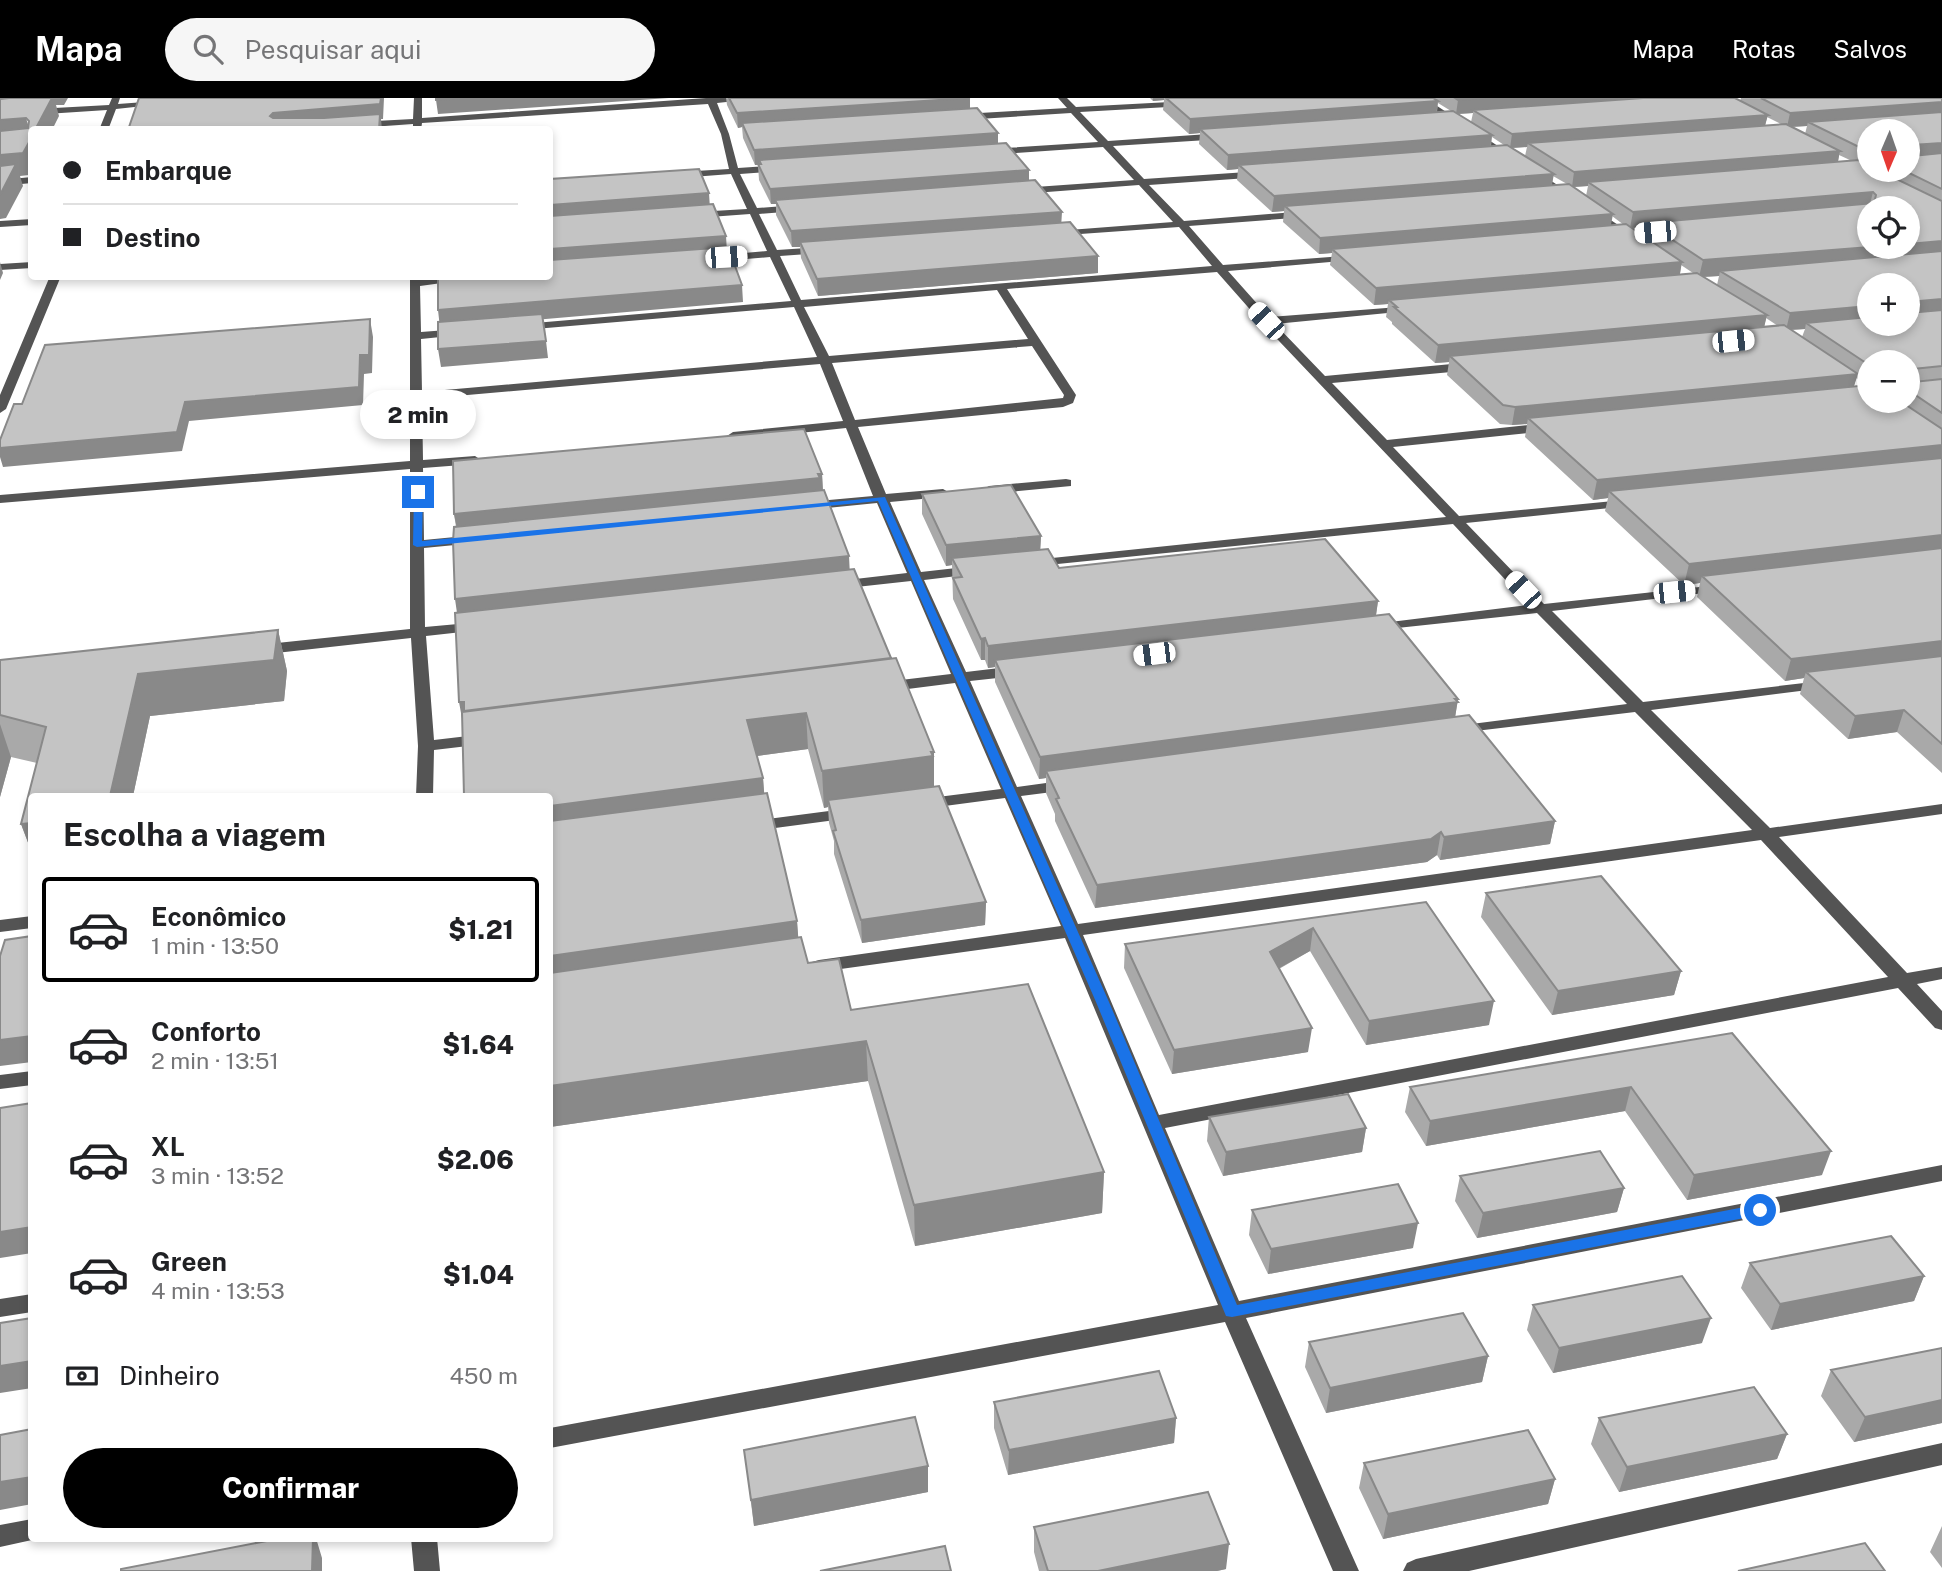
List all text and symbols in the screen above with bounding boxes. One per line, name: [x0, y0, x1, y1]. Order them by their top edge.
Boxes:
search box: [165, 18, 655, 81]
text: Mapa: [35, 30, 123, 68]
icon: search: [189, 30, 227, 68]
text: Pesquisar aqui: [245, 34, 421, 65]
text: Mapa: [1632, 35, 1694, 63]
text: Rotas: [1732, 35, 1795, 63]
text: Salvos: [1833, 35, 1907, 63]
north arrow: [1857, 119, 1920, 182]
map controls: [1857, 119, 1920, 413]
text: Embarque: [105, 155, 232, 186]
button: locate: [1857, 196, 1920, 259]
car: [1634, 220, 1677, 244]
text: Destino: [105, 222, 201, 253]
car: [705, 245, 748, 269]
button: +: [1857, 273, 1920, 336]
car: [1244, 298, 1289, 344]
car: [1712, 328, 1755, 354]
button: −: [1857, 350, 1920, 413]
callout: 2 min: [360, 390, 476, 440]
text: 2 min: [387, 401, 449, 428]
route end: [402, 476, 434, 508]
car: [1501, 567, 1546, 613]
car: [1653, 579, 1696, 605]
car: [1132, 641, 1177, 667]
text: Escolha a viagem: [63, 816, 326, 853]
icon: car: [67, 898, 130, 961]
text: Econômico: [151, 901, 286, 932]
text: $1.21: [448, 914, 514, 945]
text: 1 min · 13:50: [151, 932, 279, 959]
icon: car: [67, 1013, 130, 1076]
text: Conforto: [151, 1016, 261, 1047]
text: $1.64: [442, 1029, 514, 1060]
text: 2 min · 13:51: [151, 1047, 279, 1074]
icon: car: [67, 1128, 130, 1191]
text: XL: [151, 1131, 185, 1162]
text: $2.06: [437, 1144, 514, 1175]
text: 3 min · 13:52: [151, 1162, 284, 1189]
route start: [1744, 1194, 1776, 1226]
icon: car: [67, 1243, 130, 1306]
text: Green: [151, 1246, 227, 1277]
text: $1.04: [443, 1259, 514, 1290]
text: 4 min · 13:53: [151, 1277, 285, 1304]
icon: cash: [63, 1357, 101, 1395]
text: Dinheiro: [119, 1360, 220, 1391]
text: 450 m: [449, 1362, 518, 1389]
button: Confirmar: [63, 1448, 518, 1528]

